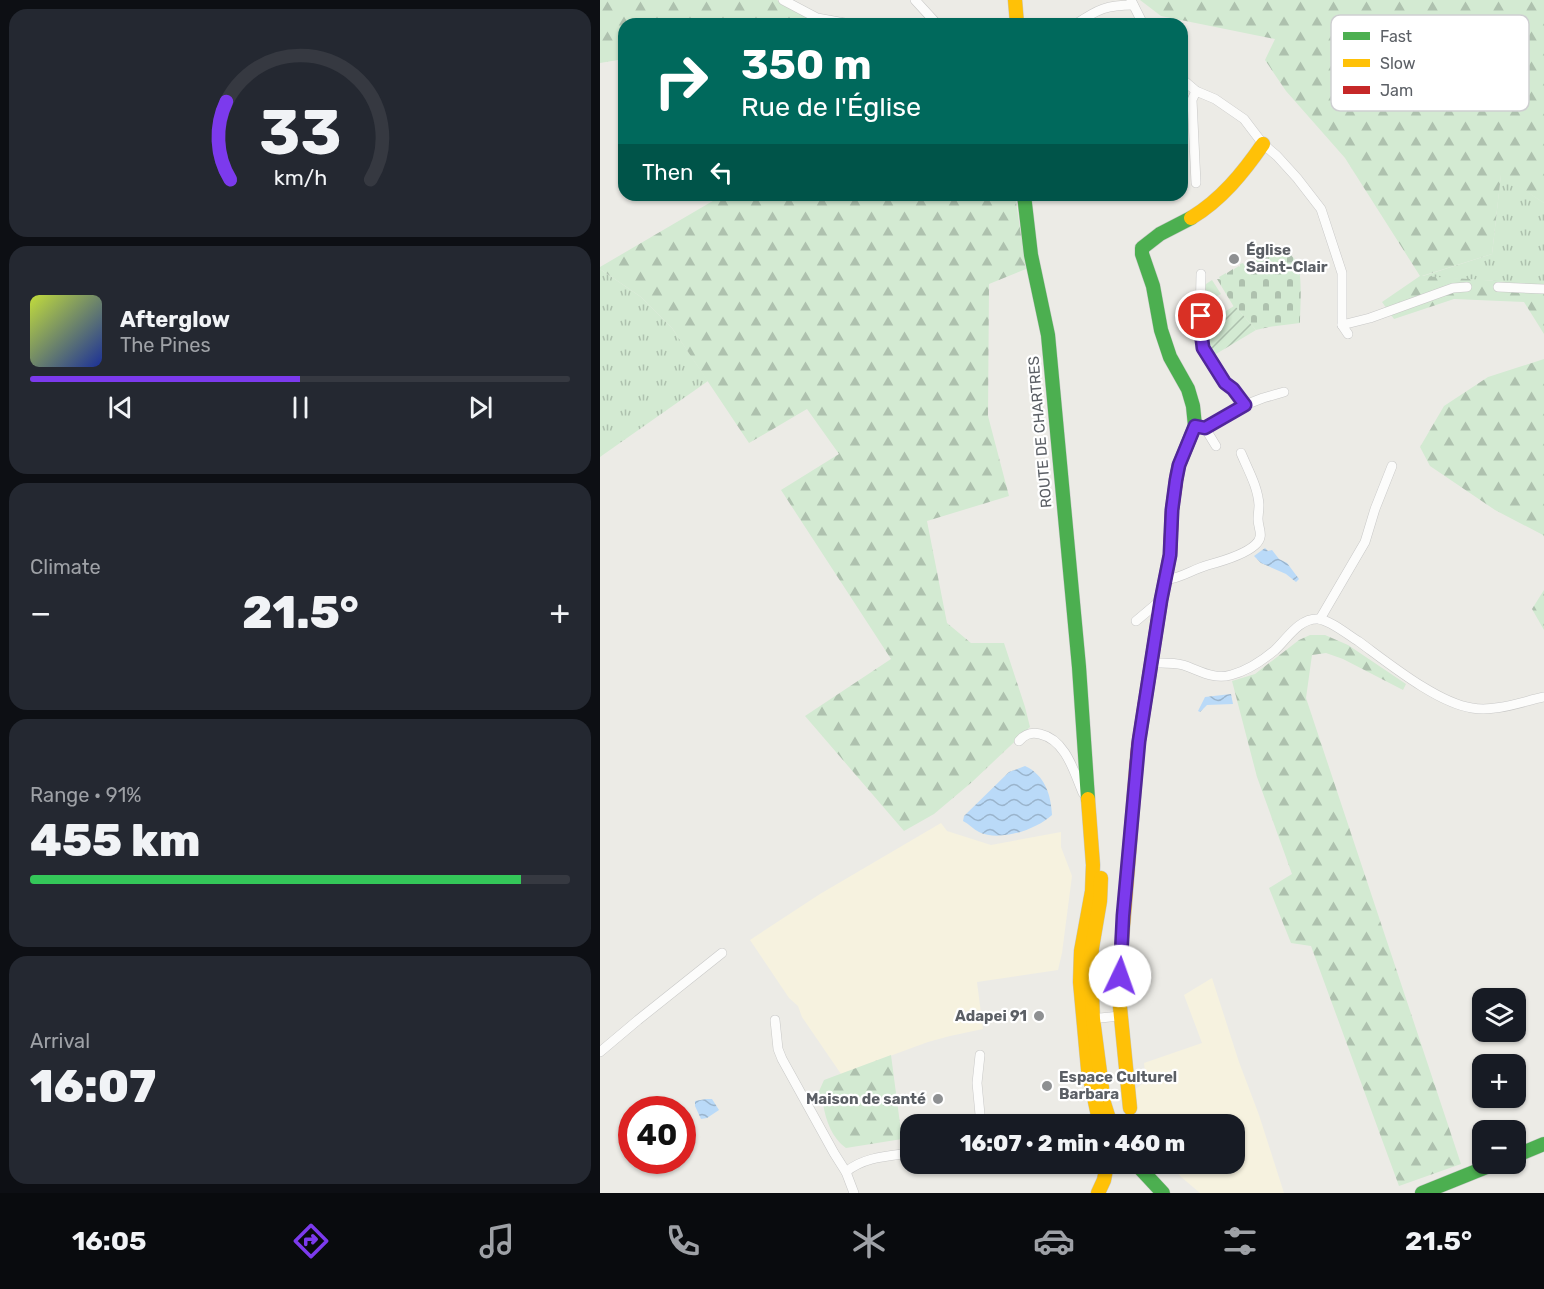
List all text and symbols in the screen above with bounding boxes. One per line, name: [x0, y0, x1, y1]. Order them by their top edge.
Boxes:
legend: [1331, 15, 1529, 111]
text: Fast: [1380, 27, 1412, 46]
text: 350 m: [741, 40, 872, 90]
icon: right: [642, 42, 720, 120]
text: Slow: [1380, 54, 1416, 73]
text: Jam: [1380, 81, 1413, 100]
text: Rue de l'Église: [741, 91, 921, 123]
text: 33: [259, 96, 341, 170]
icon: left: [705, 156, 738, 189]
text: Then: [642, 159, 693, 186]
text: km/h: [273, 165, 327, 190]
place label: Église Saint-Clair: [1246, 241, 1328, 276]
marker: Église Saint-Clair: [1227, 252, 1241, 266]
pin: [1175, 290, 1226, 341]
icon: arrive: [1184, 299, 1217, 332]
text: Afterglow: [120, 306, 230, 333]
text: The Pines: [120, 333, 211, 357]
street label: ROUTE DE CHARTRES: [1024, 355, 1056, 509]
icon: previous: [104, 391, 137, 424]
icon: pause: [284, 391, 317, 424]
icon: next: [464, 391, 497, 424]
text: Climate: [30, 555, 101, 579]
text: 21.5°: [242, 586, 359, 639]
text: −: [30, 593, 51, 632]
text: +: [549, 593, 570, 632]
text: Range · 91%: [30, 783, 141, 807]
text: 455 km: [30, 814, 200, 867]
position arrow: [1088, 944, 1152, 1008]
map controls: [1472, 988, 1526, 1174]
button: layers: [1472, 988, 1526, 1042]
place label: Adapei 91: [955, 1007, 1027, 1025]
marker: Adapei 91: [1032, 1009, 1046, 1023]
text: Arrival: [30, 1029, 90, 1053]
button: +: [1472, 1054, 1526, 1108]
text: 16:07: [30, 1060, 156, 1113]
place label: Espace Culturel Barbara: [1059, 1068, 1177, 1103]
marker: Espace Culturel Barbara: [1040, 1079, 1054, 1093]
place label: Maison de santé: [806, 1090, 926, 1108]
marker: Maison de santé: [931, 1092, 945, 1106]
speed limit sign: 40: [618, 1096, 696, 1174]
button: −: [1472, 1120, 1526, 1174]
text: 16:07 · 2 min · 460 m: [960, 1130, 1185, 1157]
icon: directions: [290, 1220, 332, 1262]
icon: music: [476, 1220, 518, 1262]
icon: phone: [662, 1220, 704, 1262]
icon: climate: [848, 1220, 890, 1262]
icon: car: [1033, 1220, 1075, 1262]
icon: filters: [1219, 1220, 1261, 1262]
text: 16:05: [72, 1225, 147, 1257]
text: 21.5°: [1405, 1225, 1472, 1257]

